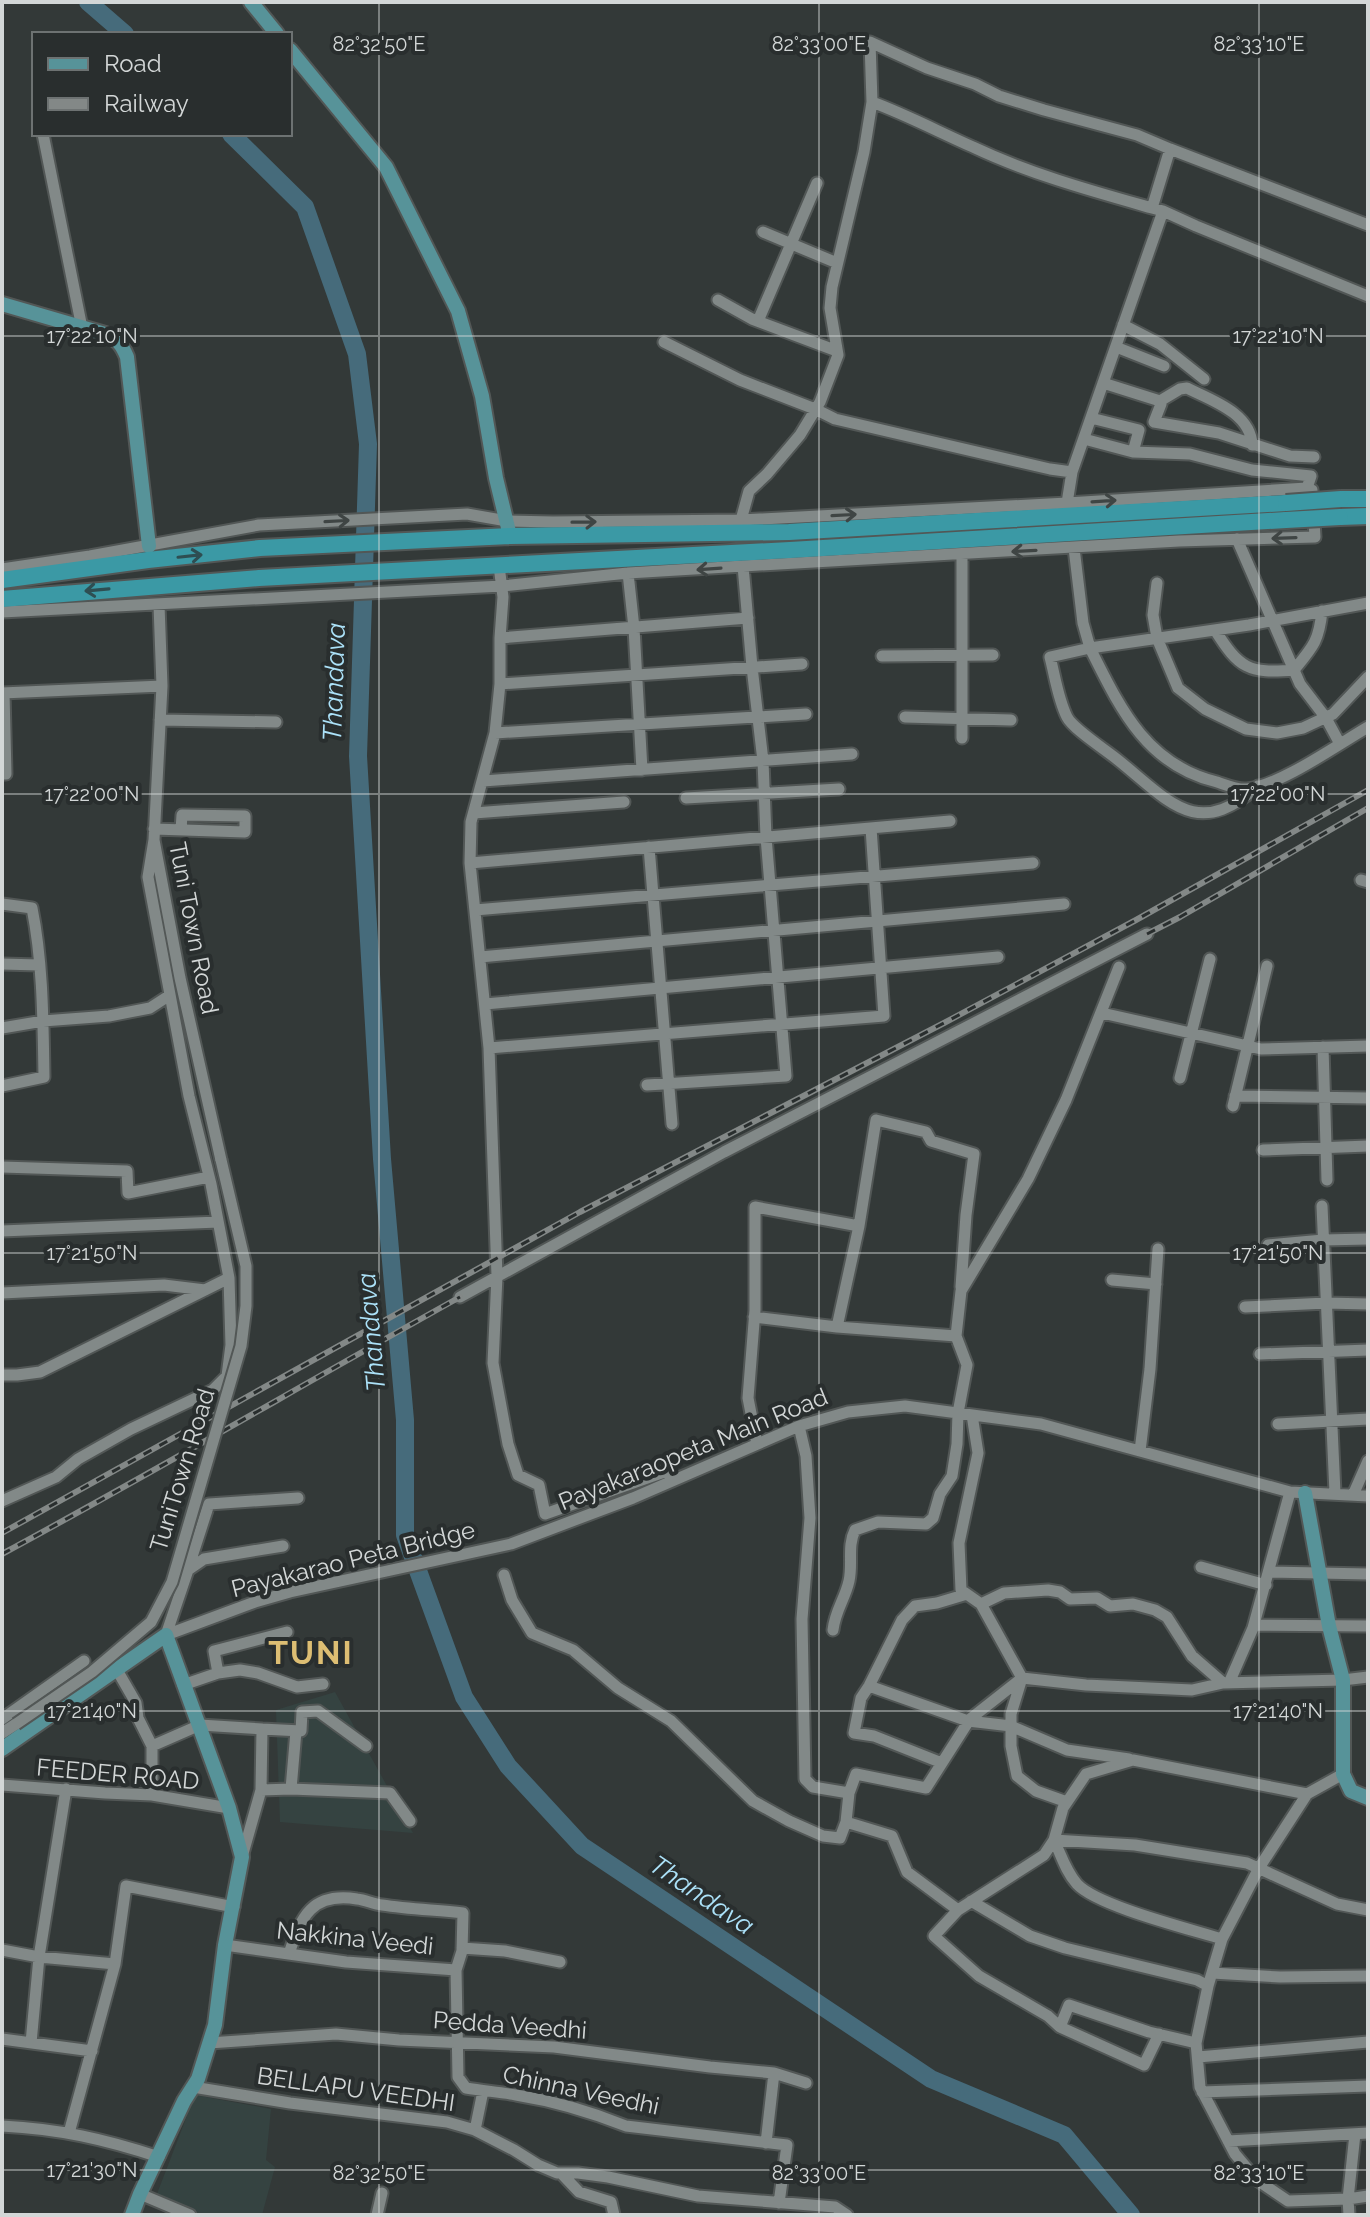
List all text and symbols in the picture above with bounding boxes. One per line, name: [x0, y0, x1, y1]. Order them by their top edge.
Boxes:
legend: [32, 32, 292, 136]
text: 82°32'50"E: [333, 32, 425, 56]
text: 82°33'00"E: [772, 32, 866, 56]
text: 82°33'10"E: [1214, 32, 1304, 56]
text: Road: [104, 49, 162, 78]
text: Railway: [104, 89, 189, 118]
text: 17°22'10"N: [46, 324, 138, 348]
text: 17°22'10"N: [1232, 324, 1324, 348]
one-way arrow: [1090, 493, 1117, 508]
one-way arrow: [830, 507, 857, 522]
one-way arrow: [323, 514, 350, 529]
one-way arrow: [570, 514, 597, 530]
one-way arrow: [1271, 530, 1298, 545]
one-way arrow: [1011, 543, 1038, 558]
one-way arrow: [176, 548, 203, 563]
one-way arrow: [696, 562, 723, 577]
one-way arrow: [84, 582, 111, 597]
water label: Thandava: [317, 622, 351, 742]
text: 17°22'00"N: [45, 782, 139, 806]
text: 17°22'00"N: [1231, 782, 1325, 806]
street label: Tuni Town Road: [163, 840, 225, 1016]
text: 17°21'50"N: [47, 1241, 137, 1265]
text: 17°21'50"N: [1233, 1241, 1323, 1265]
water label: Thandava: [351, 1271, 391, 1393]
street label: Payakaraopeta Main Road: [554, 1382, 832, 1516]
street label: TuniTown Road: [143, 1385, 221, 1555]
street label: Payakarao Peta Bridge: [228, 1515, 478, 1603]
district label: TUNI: [268, 1634, 354, 1671]
text: 17°21'40"N: [47, 1699, 137, 1723]
text: 17°21'40"N: [1233, 1699, 1323, 1723]
street label: FEEDER ROAD: [35, 1752, 201, 1796]
water label: Thandava: [644, 1849, 760, 1941]
street label: Nakkina Veedi: [275, 1915, 435, 1961]
street label: Pedda Veedhi: [432, 2005, 588, 2045]
street label: Chinna Veedhi: [500, 2059, 662, 2121]
street label: BELLAPU VEEDHI: [255, 2061, 457, 2117]
text: 17°21'30"N: [47, 2158, 137, 2182]
text: 82°32'50"E: [333, 2161, 425, 2185]
text: 82°33'00"E: [772, 2161, 866, 2185]
text: 82°33'10"E: [1214, 2161, 1304, 2185]

